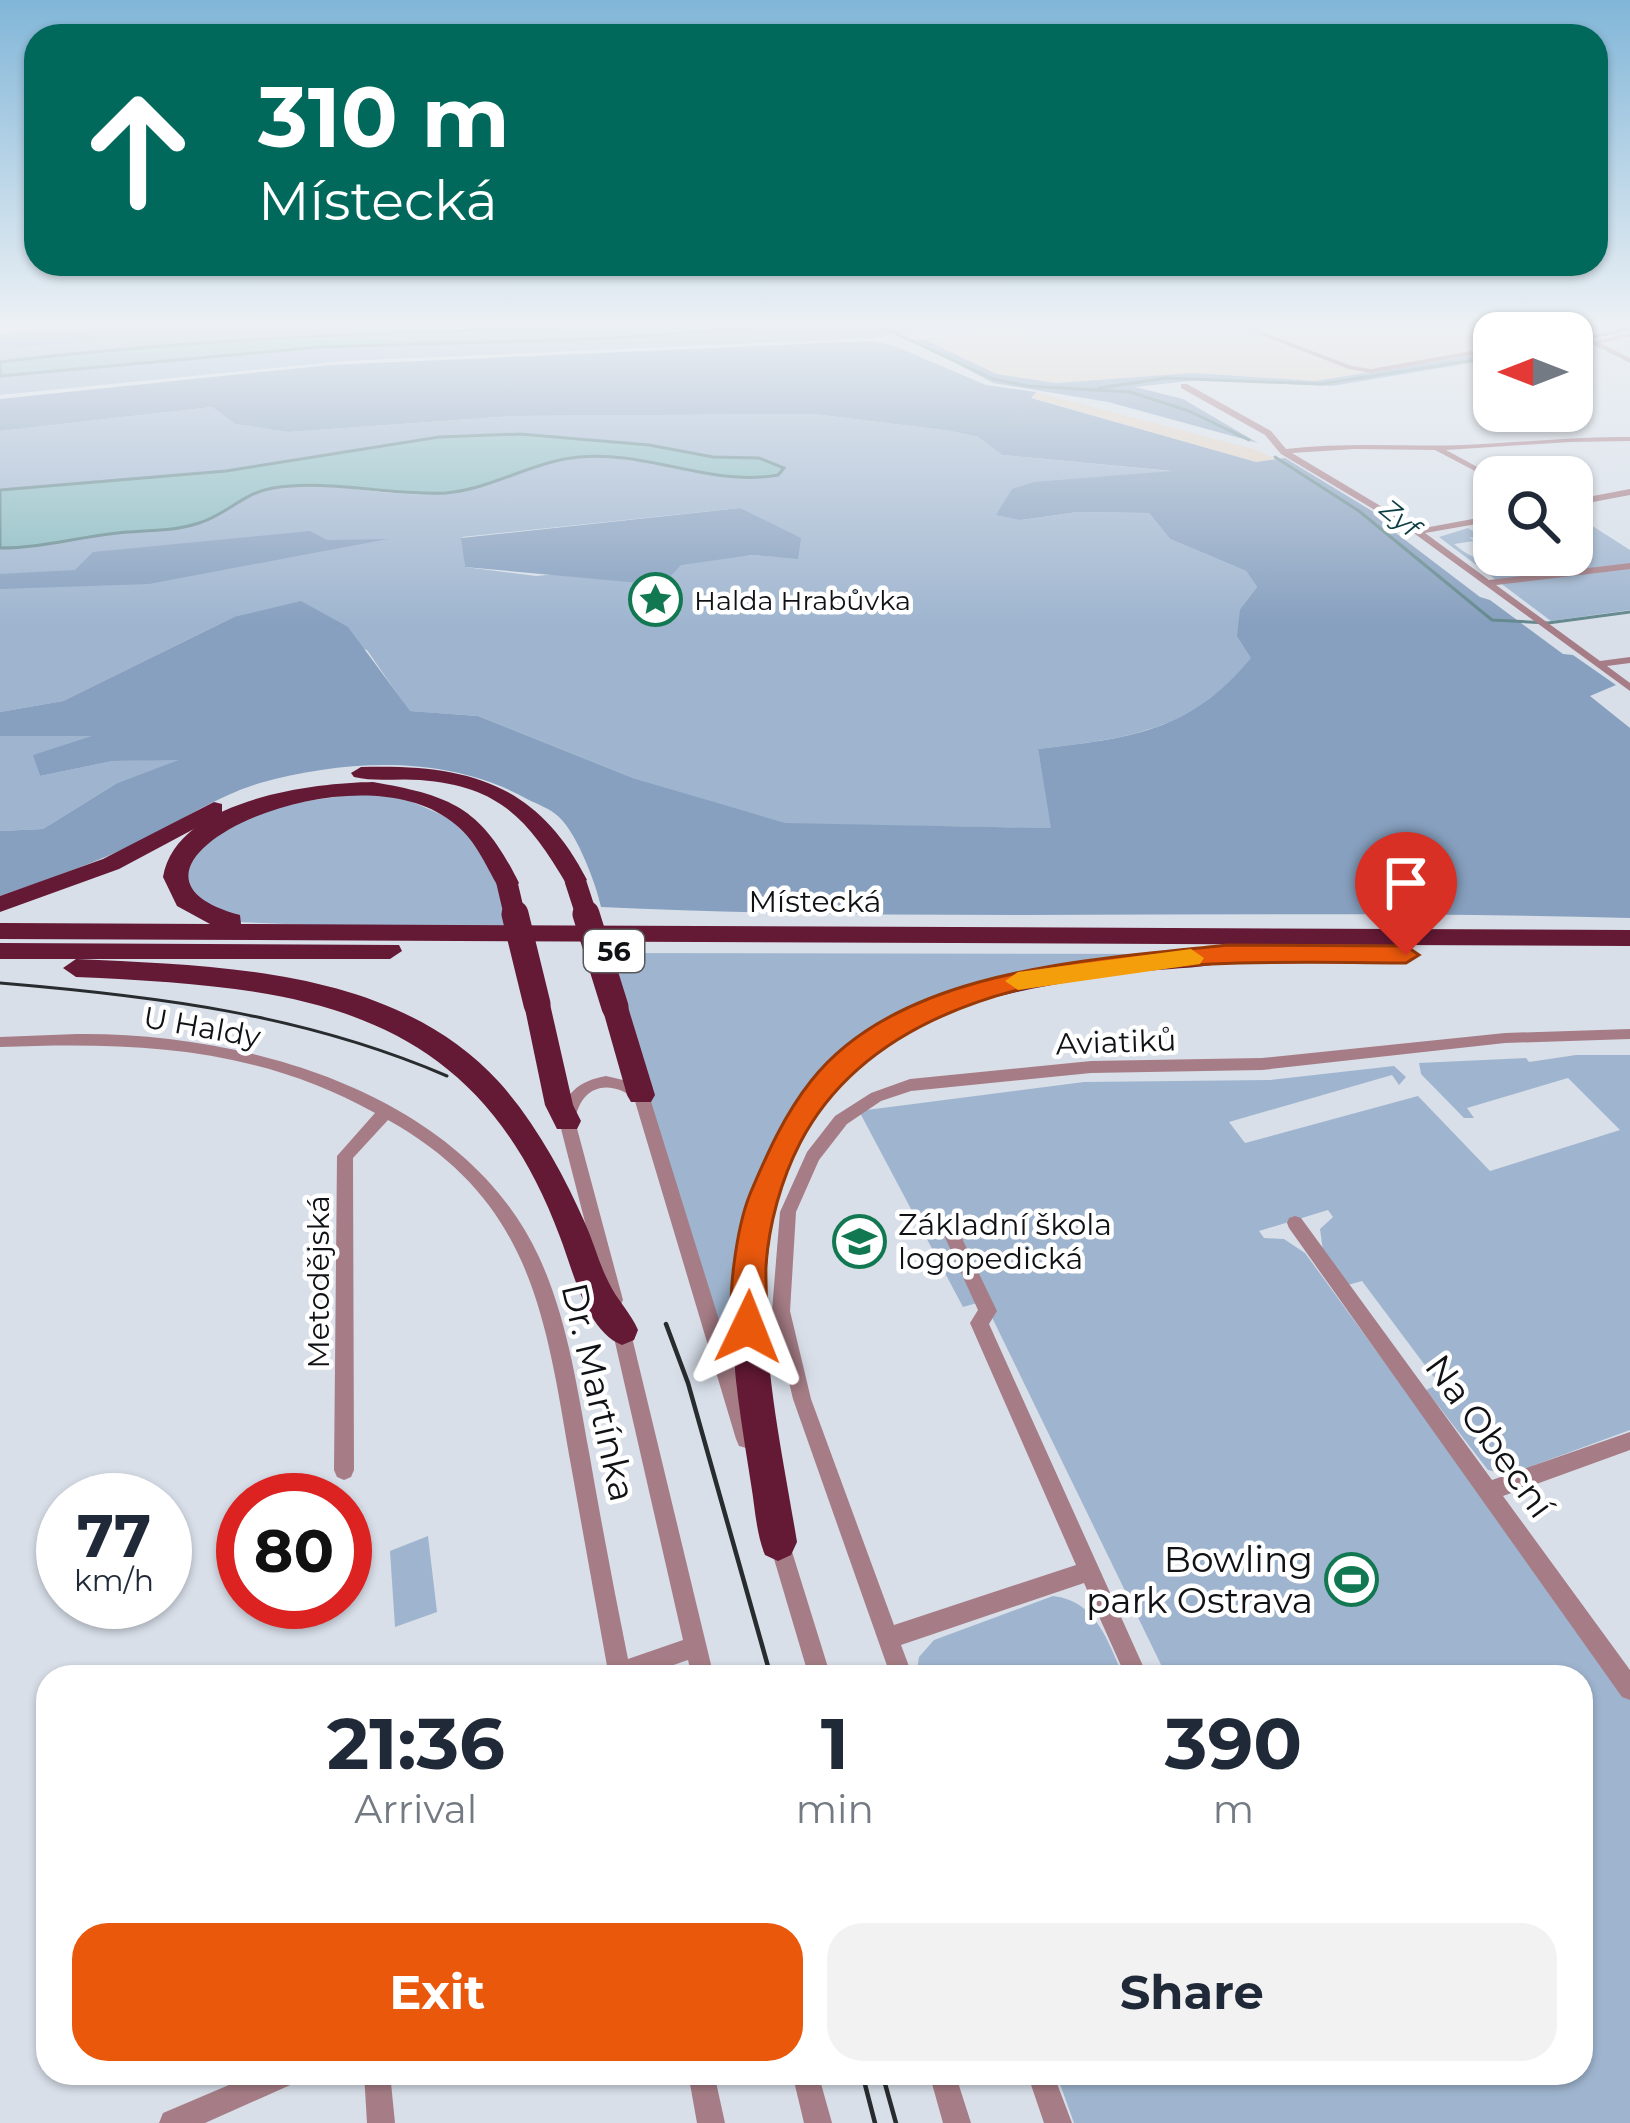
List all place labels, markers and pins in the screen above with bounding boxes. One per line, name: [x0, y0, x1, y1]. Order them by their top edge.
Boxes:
place icon: Halda Hrabůvka: [627, 572, 683, 628]
place label: Halda Hrabůvka: [694, 584, 911, 617]
pin: [1355, 832, 1457, 955]
place label: Základní škola logopedická: [898, 1206, 1112, 1277]
school or university icon: Základní škola logopedická: [831, 1213, 887, 1269]
place label: Bowling park Ostrava: [1086, 1537, 1313, 1622]
sports icon: Bowling park Ostrava: [1324, 1552, 1380, 1608]

